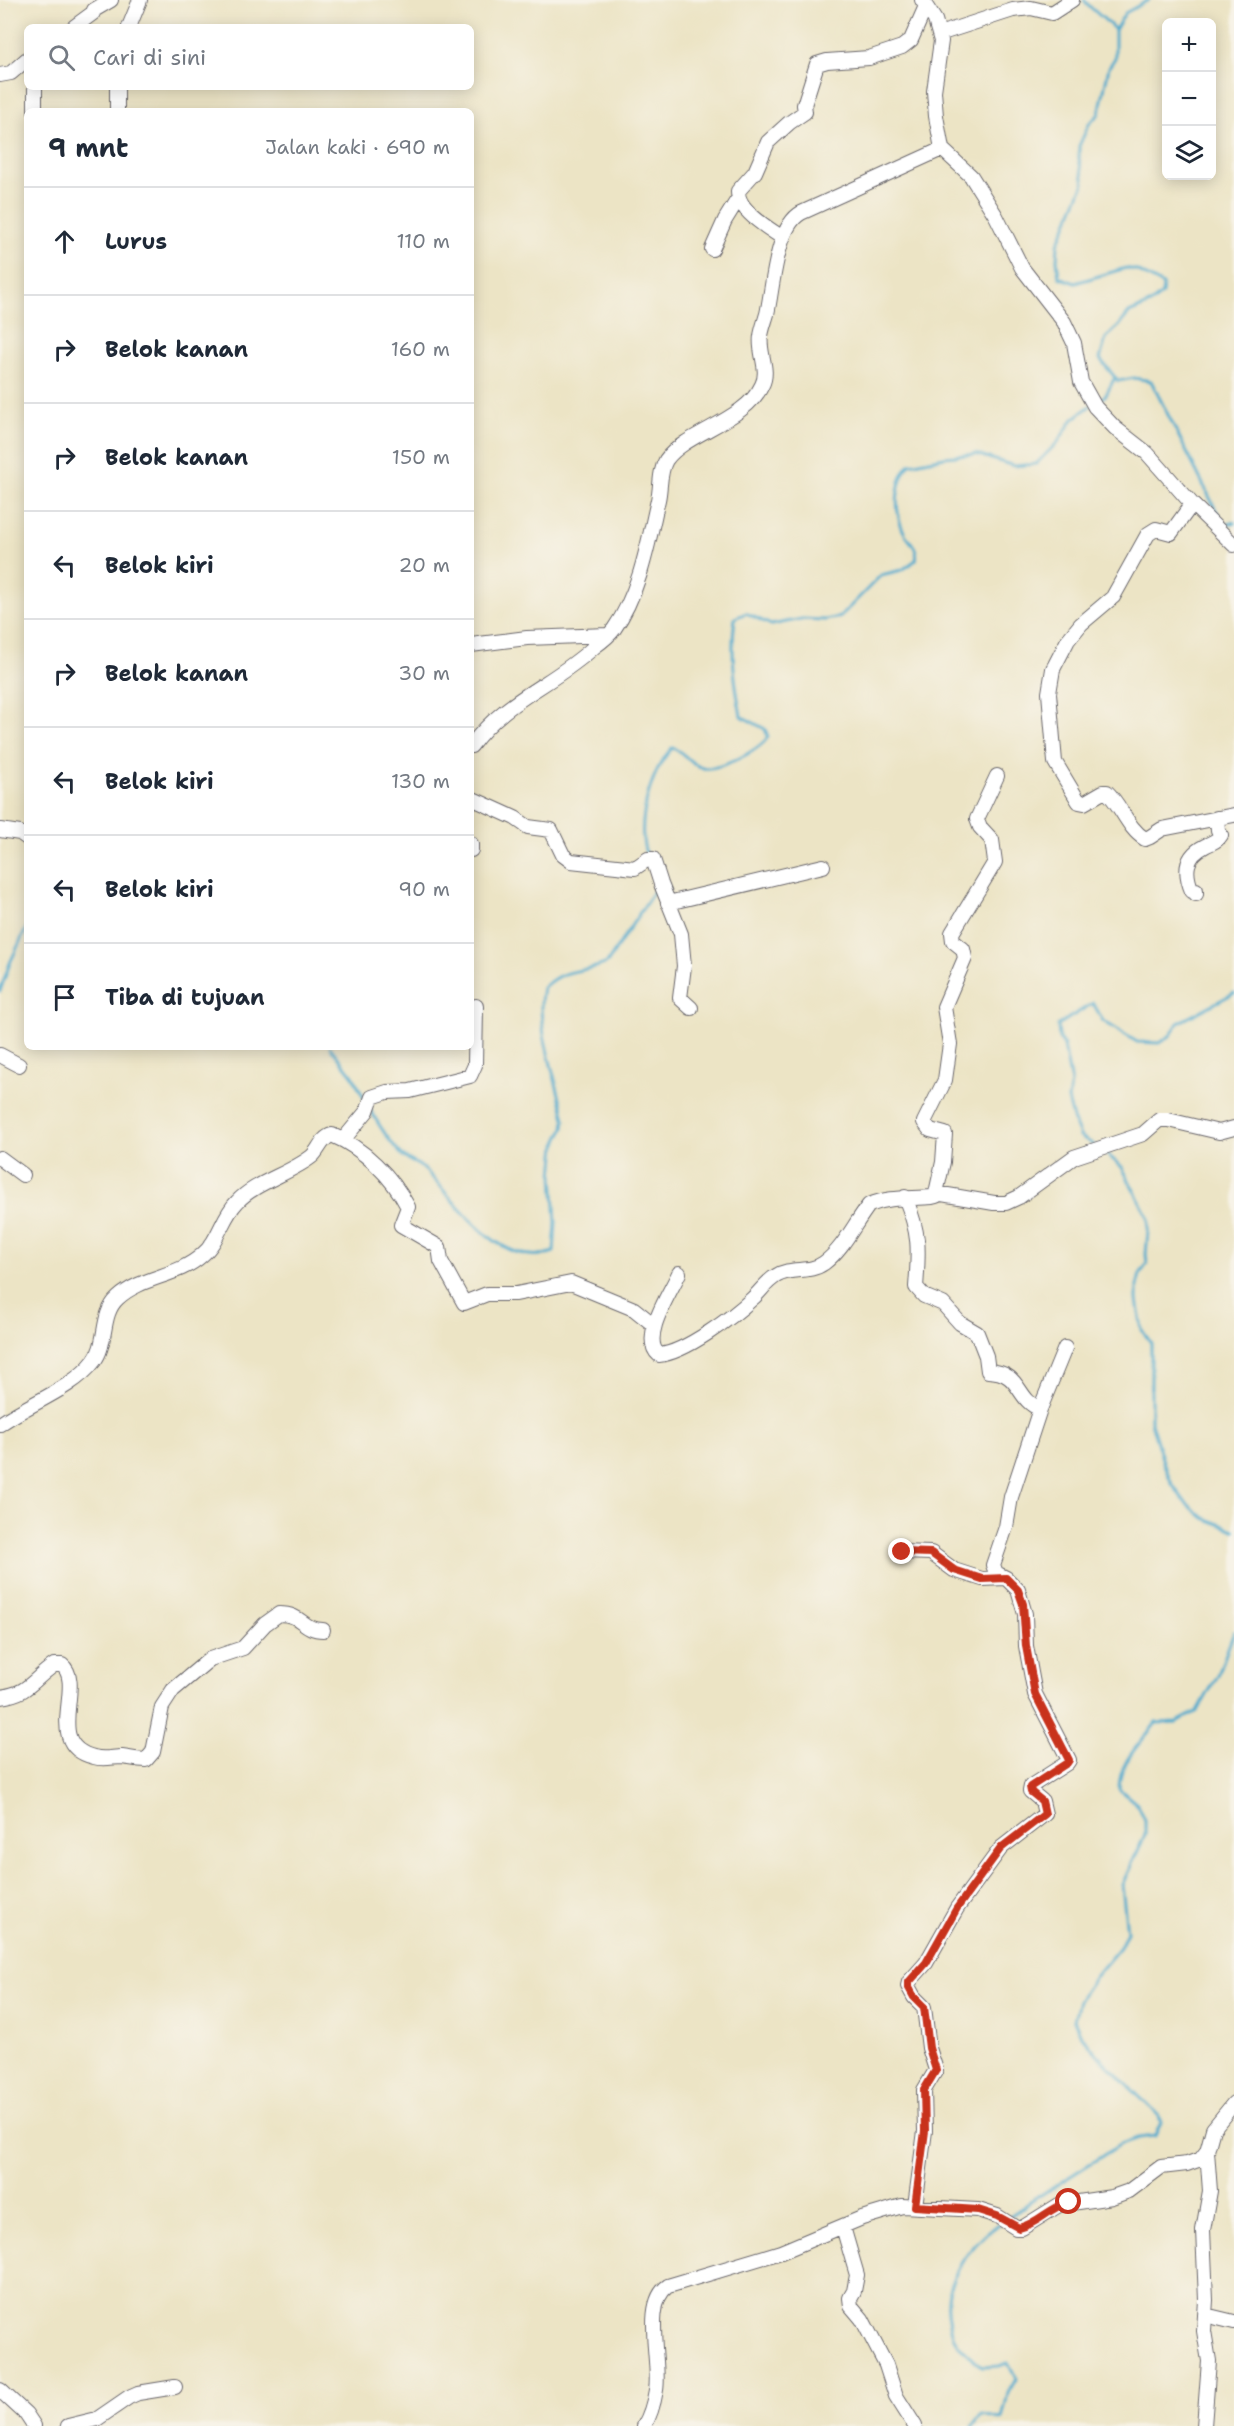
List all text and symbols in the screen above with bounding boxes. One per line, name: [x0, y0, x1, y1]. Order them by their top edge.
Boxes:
map controls: [1162, 18, 1216, 180]
button: +: [1162, 18, 1216, 72]
search box: [24, 24, 474, 90]
icon: search: [45, 41, 78, 74]
text: Cari di sini: [93, 43, 206, 72]
button: −: [1162, 72, 1216, 126]
button: layers: [1162, 126, 1216, 180]
text: 9 mnt: [48, 130, 128, 165]
text: Jalan kaki · 690 m: [265, 134, 450, 160]
icon: ahead: [48, 225, 81, 258]
text: Lurus: [105, 227, 167, 256]
text: 110 m: [396, 228, 450, 254]
icon: right: [48, 333, 81, 366]
text: Belok kanan: [105, 335, 248, 364]
text: 160 m: [391, 336, 450, 362]
icon: right: [48, 441, 81, 474]
text: Belok kanan: [105, 443, 248, 472]
text: 150 m: [392, 444, 450, 470]
icon: left: [48, 549, 81, 582]
text: Belok kiri: [105, 551, 214, 580]
text: 20 m: [399, 552, 450, 578]
icon: right: [48, 657, 81, 690]
text: Belok kanan: [105, 659, 248, 688]
text: 30 m: [398, 660, 450, 686]
icon: left: [48, 765, 81, 798]
text: Belok kiri: [105, 767, 214, 796]
text: 130 m: [391, 768, 450, 794]
icon: left: [48, 873, 81, 906]
text: Belok kiri: [105, 875, 214, 904]
text: 90 m: [398, 876, 450, 902]
icon: arrive: [48, 981, 81, 1014]
text: Tiba di tujuan: [105, 983, 265, 1012]
route end: [888, 1538, 914, 1564]
route start: [1055, 2188, 1081, 2214]

